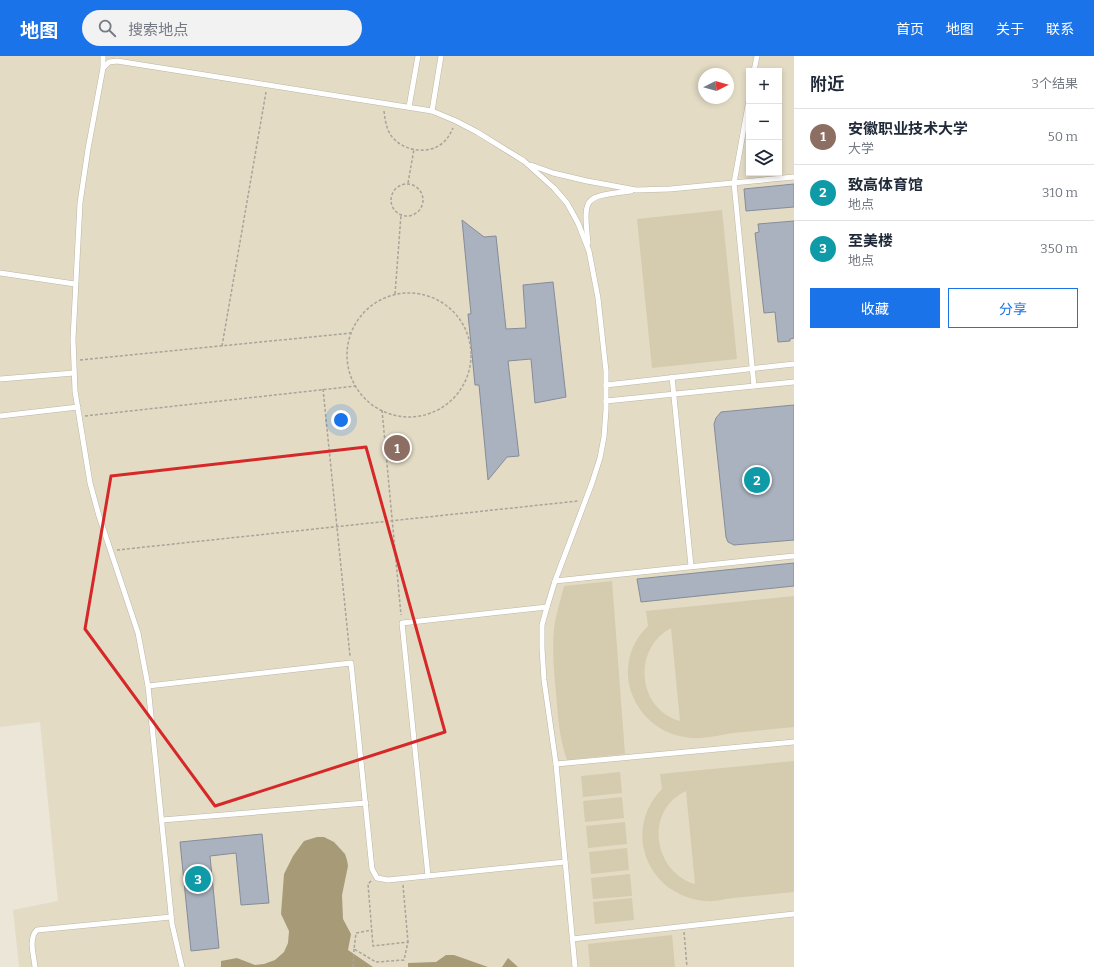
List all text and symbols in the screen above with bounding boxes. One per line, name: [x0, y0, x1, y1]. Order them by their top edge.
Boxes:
search box: [82, 10, 362, 46]
icon: search: [96, 17, 118, 39]
text: 地图: [20, 19, 58, 42]
text: 搜索地点: [128, 21, 188, 39]
text: 首页: [896, 21, 924, 38]
text: 地图: [946, 21, 974, 38]
text: 关于: [996, 21, 1024, 38]
text: 联系: [1046, 21, 1074, 38]
north arrow: [698, 68, 734, 104]
map controls: [746, 68, 782, 176]
button: +: [746, 68, 782, 104]
text: 附近: [810, 74, 844, 95]
text: 3个结果: [1032, 76, 1078, 91]
button: −: [746, 104, 782, 140]
text: 安徽职业技术大学: [848, 120, 968, 138]
text: 1: [820, 129, 826, 144]
text: 50 m: [1048, 129, 1078, 144]
button: layers: [746, 140, 782, 176]
text: 大学: [848, 141, 874, 156]
text: 致高体育馆: [848, 176, 923, 194]
text: 2: [819, 185, 827, 200]
text: 310 m: [1042, 185, 1078, 200]
text: 地点: [848, 197, 874, 212]
text: 至美楼: [848, 232, 893, 250]
text: 3: [819, 241, 827, 256]
text: 350 m: [1040, 241, 1078, 256]
text: 地点: [848, 253, 874, 268]
button: 收藏: [810, 288, 940, 328]
button: 分享: [948, 288, 1078, 328]
your location: [331, 410, 351, 430]
pin: 1: [384, 433, 410, 463]
pin: 2: [744, 465, 770, 495]
pin: 3: [185, 864, 211, 894]

